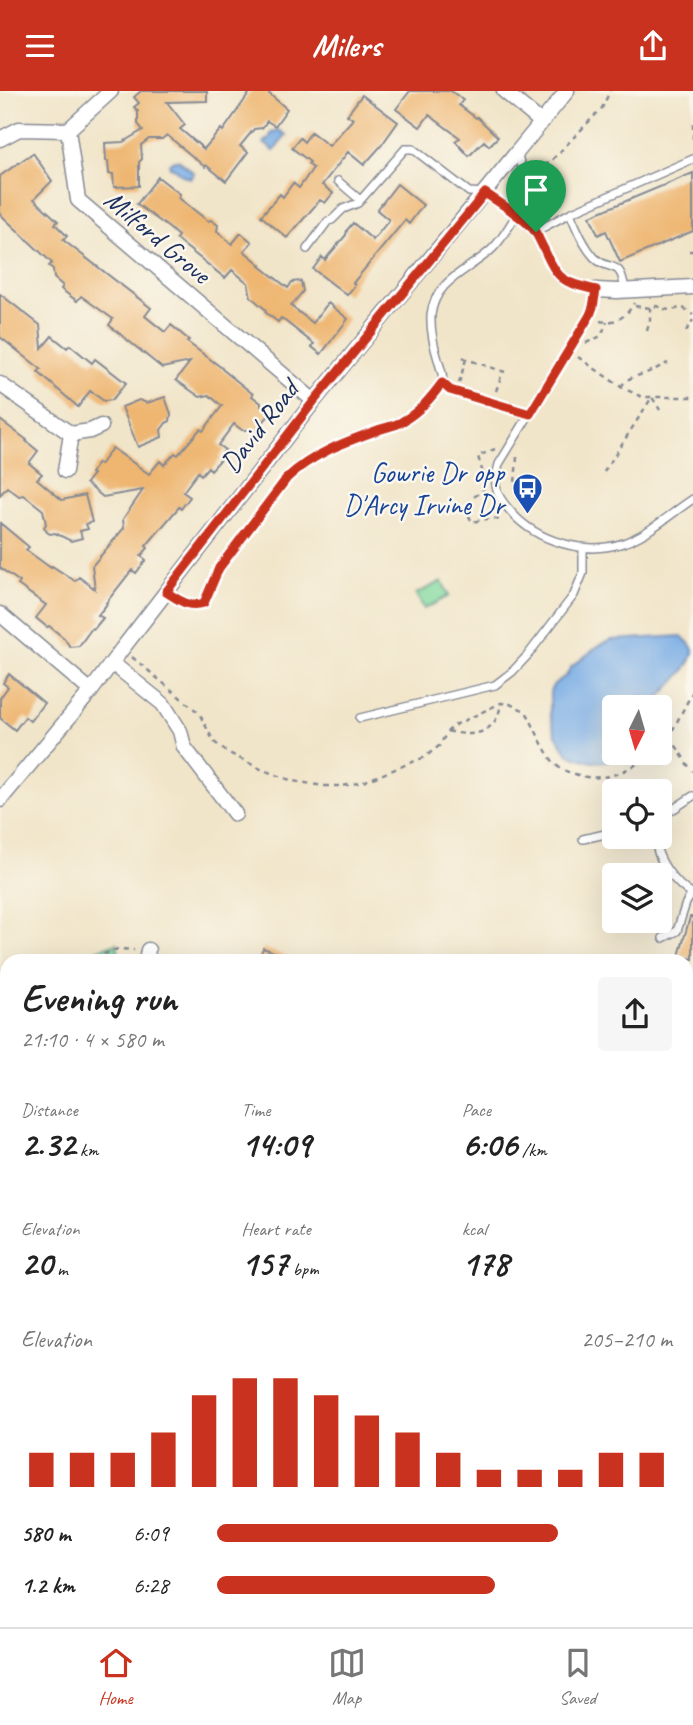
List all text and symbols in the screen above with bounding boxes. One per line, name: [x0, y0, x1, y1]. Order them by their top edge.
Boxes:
text: Milers: [312, 25, 381, 66]
icon: menu: [21, 27, 59, 65]
icon: share: [634, 27, 672, 65]
pin: [506, 160, 566, 232]
icon: arrive: [517, 171, 555, 209]
street label: Milford Grove: [97, 182, 220, 292]
street label: David Road: [213, 370, 309, 479]
place label: Gowrie Dr opp D'Arcy Irvine Dr: [344, 455, 507, 522]
bus stop icon: Gowrie Dr opp D'Arcy Irvine Dr: [510, 471, 544, 515]
north arrow: [602, 695, 672, 765]
map controls: [602, 695, 672, 933]
button: locate: [602, 779, 672, 849]
button: layers: [602, 863, 672, 933]
text: Evening run: [21, 975, 177, 1022]
button: share: [598, 977, 672, 1051]
text: 21:10 · 4 × 580 m: [21, 1025, 164, 1054]
text: Distance: [21, 1098, 78, 1122]
text: Time: [241, 1098, 270, 1122]
text: Pace: [462, 1098, 491, 1122]
text: 2.32: [21, 1122, 75, 1167]
text: 14:09: [241, 1122, 311, 1167]
text: 6:06: [462, 1122, 517, 1167]
text: km: [75, 1138, 98, 1162]
text: /km: [517, 1138, 547, 1162]
text: Elevation: [21, 1217, 79, 1241]
text: Heart rate: [241, 1217, 311, 1241]
text: kcal: [462, 1217, 487, 1241]
text: 20: [21, 1241, 53, 1286]
text: 157: [241, 1241, 288, 1286]
text: 178: [462, 1241, 509, 1286]
text: m: [53, 1257, 68, 1281]
text: bpm: [288, 1257, 319, 1281]
text: Elevation: [21, 1325, 92, 1354]
text: 205–210 m: [581, 1325, 672, 1354]
text: 580 m: [21, 1519, 70, 1548]
text: 6:09: [133, 1519, 169, 1548]
text: 1.2 km: [21, 1571, 75, 1600]
text: 6:28: [133, 1571, 169, 1600]
tab: Home: [97, 1644, 135, 1710]
tab: Map: [328, 1644, 366, 1710]
tab: Saved: [559, 1644, 597, 1710]

